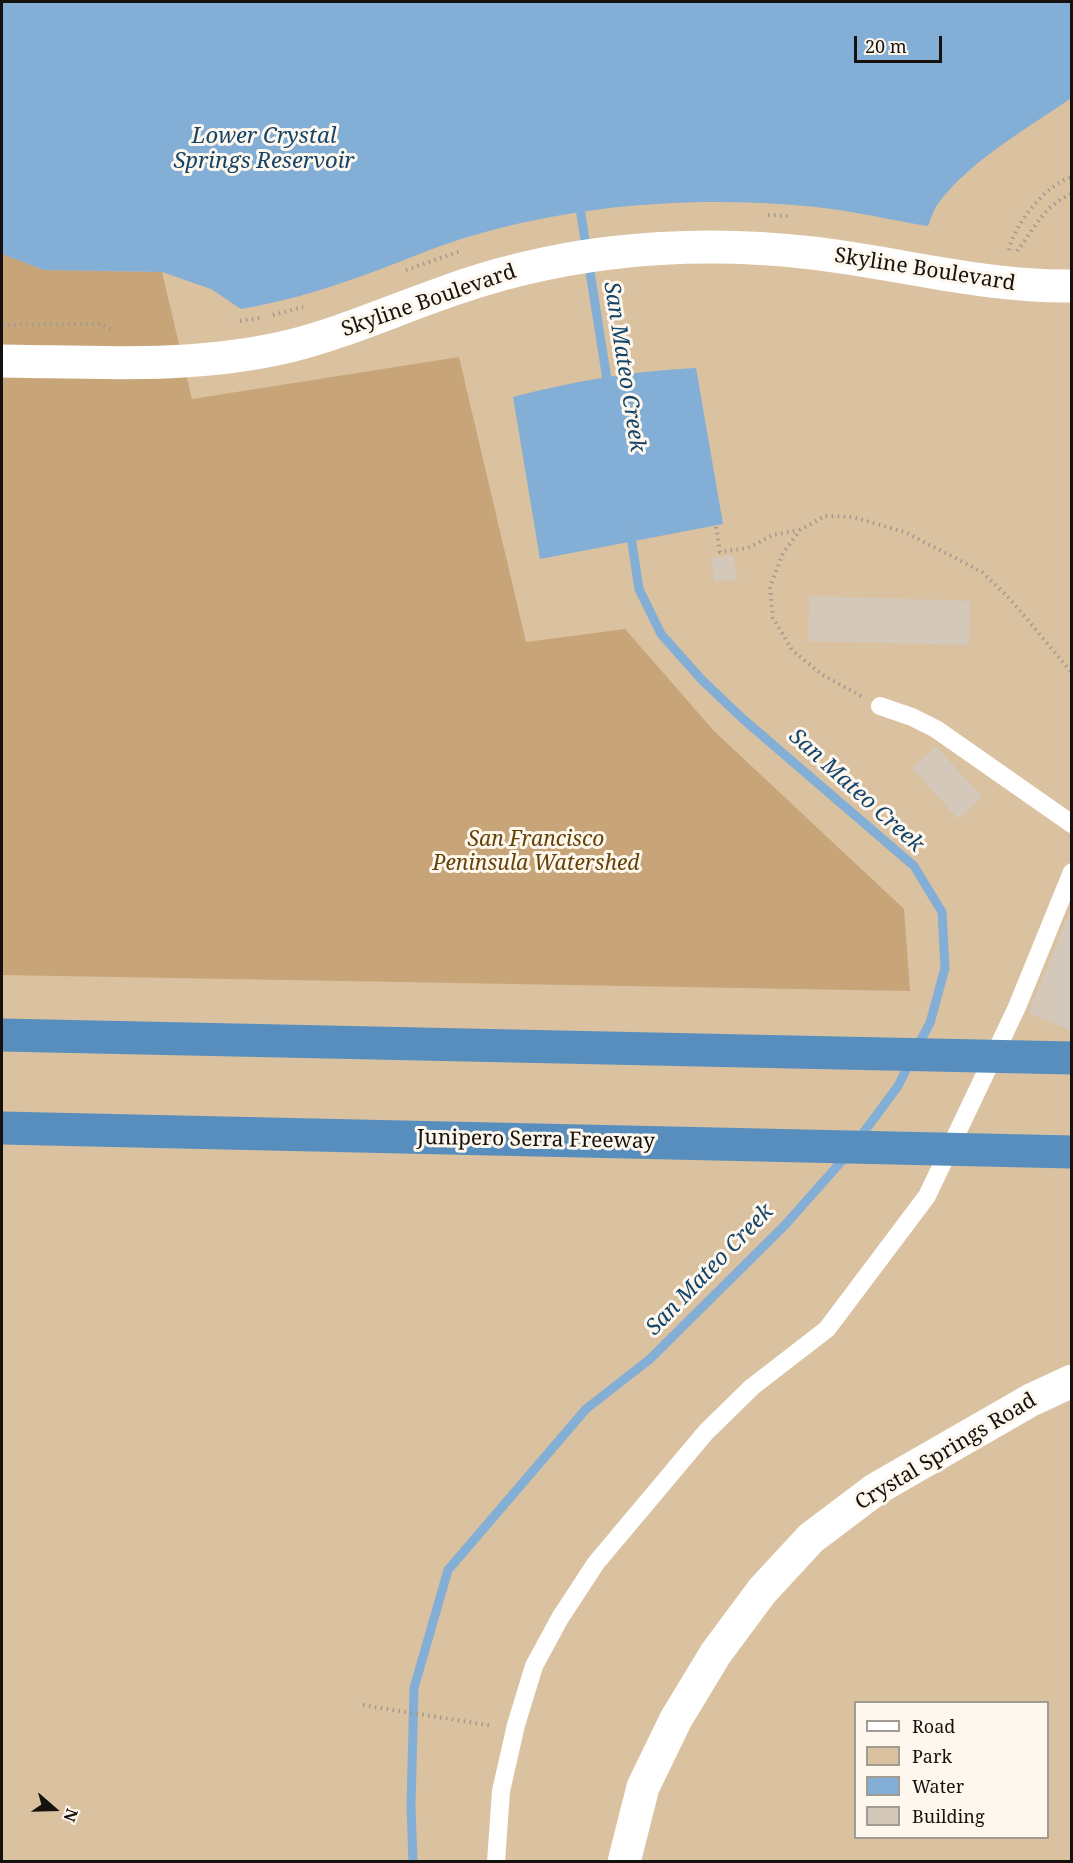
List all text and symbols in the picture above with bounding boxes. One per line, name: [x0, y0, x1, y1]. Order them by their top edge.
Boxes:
scale bar: [857, 24, 946, 62]
text: 20 m: [865, 34, 907, 58]
water label: Lower Crystal Springs Reservoir: [173, 124, 355, 176]
street label: Skyline Boulevard: [833, 243, 1017, 297]
street label: Skyline Boulevard: [339, 259, 519, 343]
water label: San Mateo Creek: [597, 280, 651, 454]
water label: San Mateo Creek: [783, 724, 929, 858]
park label: San Francisco Peninsula Watershed: [432, 827, 640, 877]
street label: Junipero Serra Freeway: [417, 1125, 655, 1155]
water label: San Mateo Creek: [641, 1199, 779, 1341]
street label: Crystal Springs Road: [851, 1388, 1041, 1516]
legend: [854, 1701, 1049, 1839]
text: Road: [912, 1714, 955, 1738]
text: Park: [912, 1744, 952, 1768]
text: Water: [912, 1774, 964, 1798]
north arrow: [24, 1779, 84, 1839]
text: Building: [912, 1804, 985, 1828]
text: N: [58, 1805, 83, 1825]

